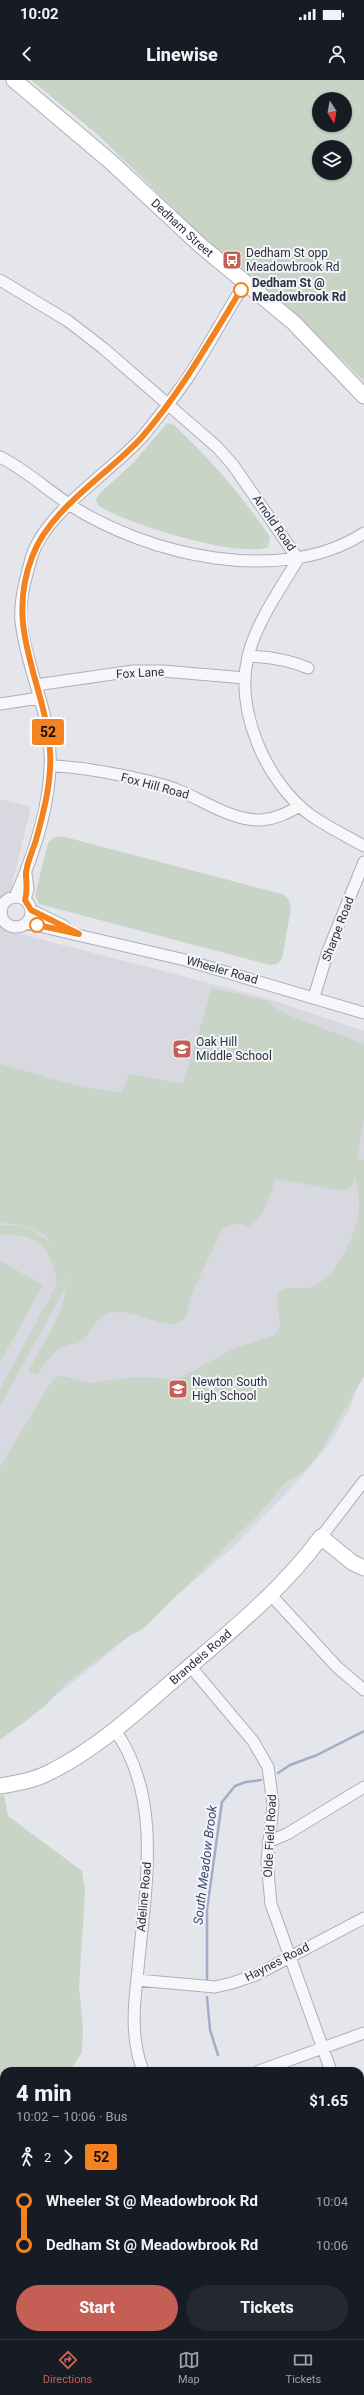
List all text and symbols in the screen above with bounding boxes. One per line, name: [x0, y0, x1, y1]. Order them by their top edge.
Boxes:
text: 10:02: [20, 5, 59, 23]
icon: back: [16, 43, 38, 65]
icon: person: [326, 43, 348, 65]
text: Linewise: [146, 44, 218, 65]
north arrow: [312, 92, 352, 132]
map controls: [312, 92, 352, 180]
button: layers: [312, 140, 352, 180]
street label: Dedham Street: [148, 196, 216, 260]
place label: Dedham St opp Meadowbrook Rd: [246, 246, 340, 274]
bus stop icon: Dedham St opp Meadowbrook Rd: [221, 249, 243, 271]
place label: Dedham St @ Meadowbrook Rd: [252, 276, 346, 304]
marker: Dedham St @ Meadowbrook Rd: [233, 282, 249, 298]
street label: Arnold Road: [249, 492, 299, 554]
street label: Fox Lane: [116, 665, 164, 681]
line badge: 52: [30, 719, 66, 745]
text: 52: [40, 724, 56, 740]
street label: Fox Hill Road: [119, 770, 191, 802]
street label: Sharpe Road: [319, 895, 357, 963]
unlabelled marker: [29, 917, 45, 933]
street label: Wheeler Road: [185, 953, 259, 987]
place label: Oak Hill Middle School: [196, 1035, 272, 1063]
school or university icon: Oak Hill Middle School: [171, 1038, 193, 1060]
place label: Newton South High School: [192, 1375, 267, 1403]
school or university icon: Newton South High School: [167, 1378, 189, 1400]
street label: Brandeis Road: [167, 1627, 234, 1687]
street label: Olde Field Road: [261, 1794, 279, 1878]
water label: South Meadow Brook: [190, 1804, 220, 1926]
street label: Adeline Road: [134, 1861, 154, 1933]
street label: Haynes Road: [242, 1940, 312, 1984]
text: 4 min: [16, 2081, 71, 2106]
text: $1.65: [309, 2092, 348, 2110]
text: 10:02 – 10:06 · Bus: [16, 2109, 128, 2124]
icon: walk: [16, 2146, 38, 2168]
icon: forward: [57, 2146, 79, 2168]
text: 52: [93, 2149, 109, 2165]
text: 2: [44, 2150, 51, 2165]
text: Wheeler St @ Meadowbrook Rd: [46, 2192, 258, 2210]
text: 10:04: [316, 2194, 348, 2209]
text: Dedham St @ Meadowbrook Rd: [46, 2236, 258, 2254]
text: 10:06: [316, 2238, 348, 2253]
button: Start: [16, 2285, 178, 2331]
button: Tickets: [186, 2285, 348, 2331]
tab: Directions: [43, 2349, 92, 2386]
tab: Map: [178, 2349, 200, 2386]
tab: Tickets: [286, 2349, 321, 2386]

